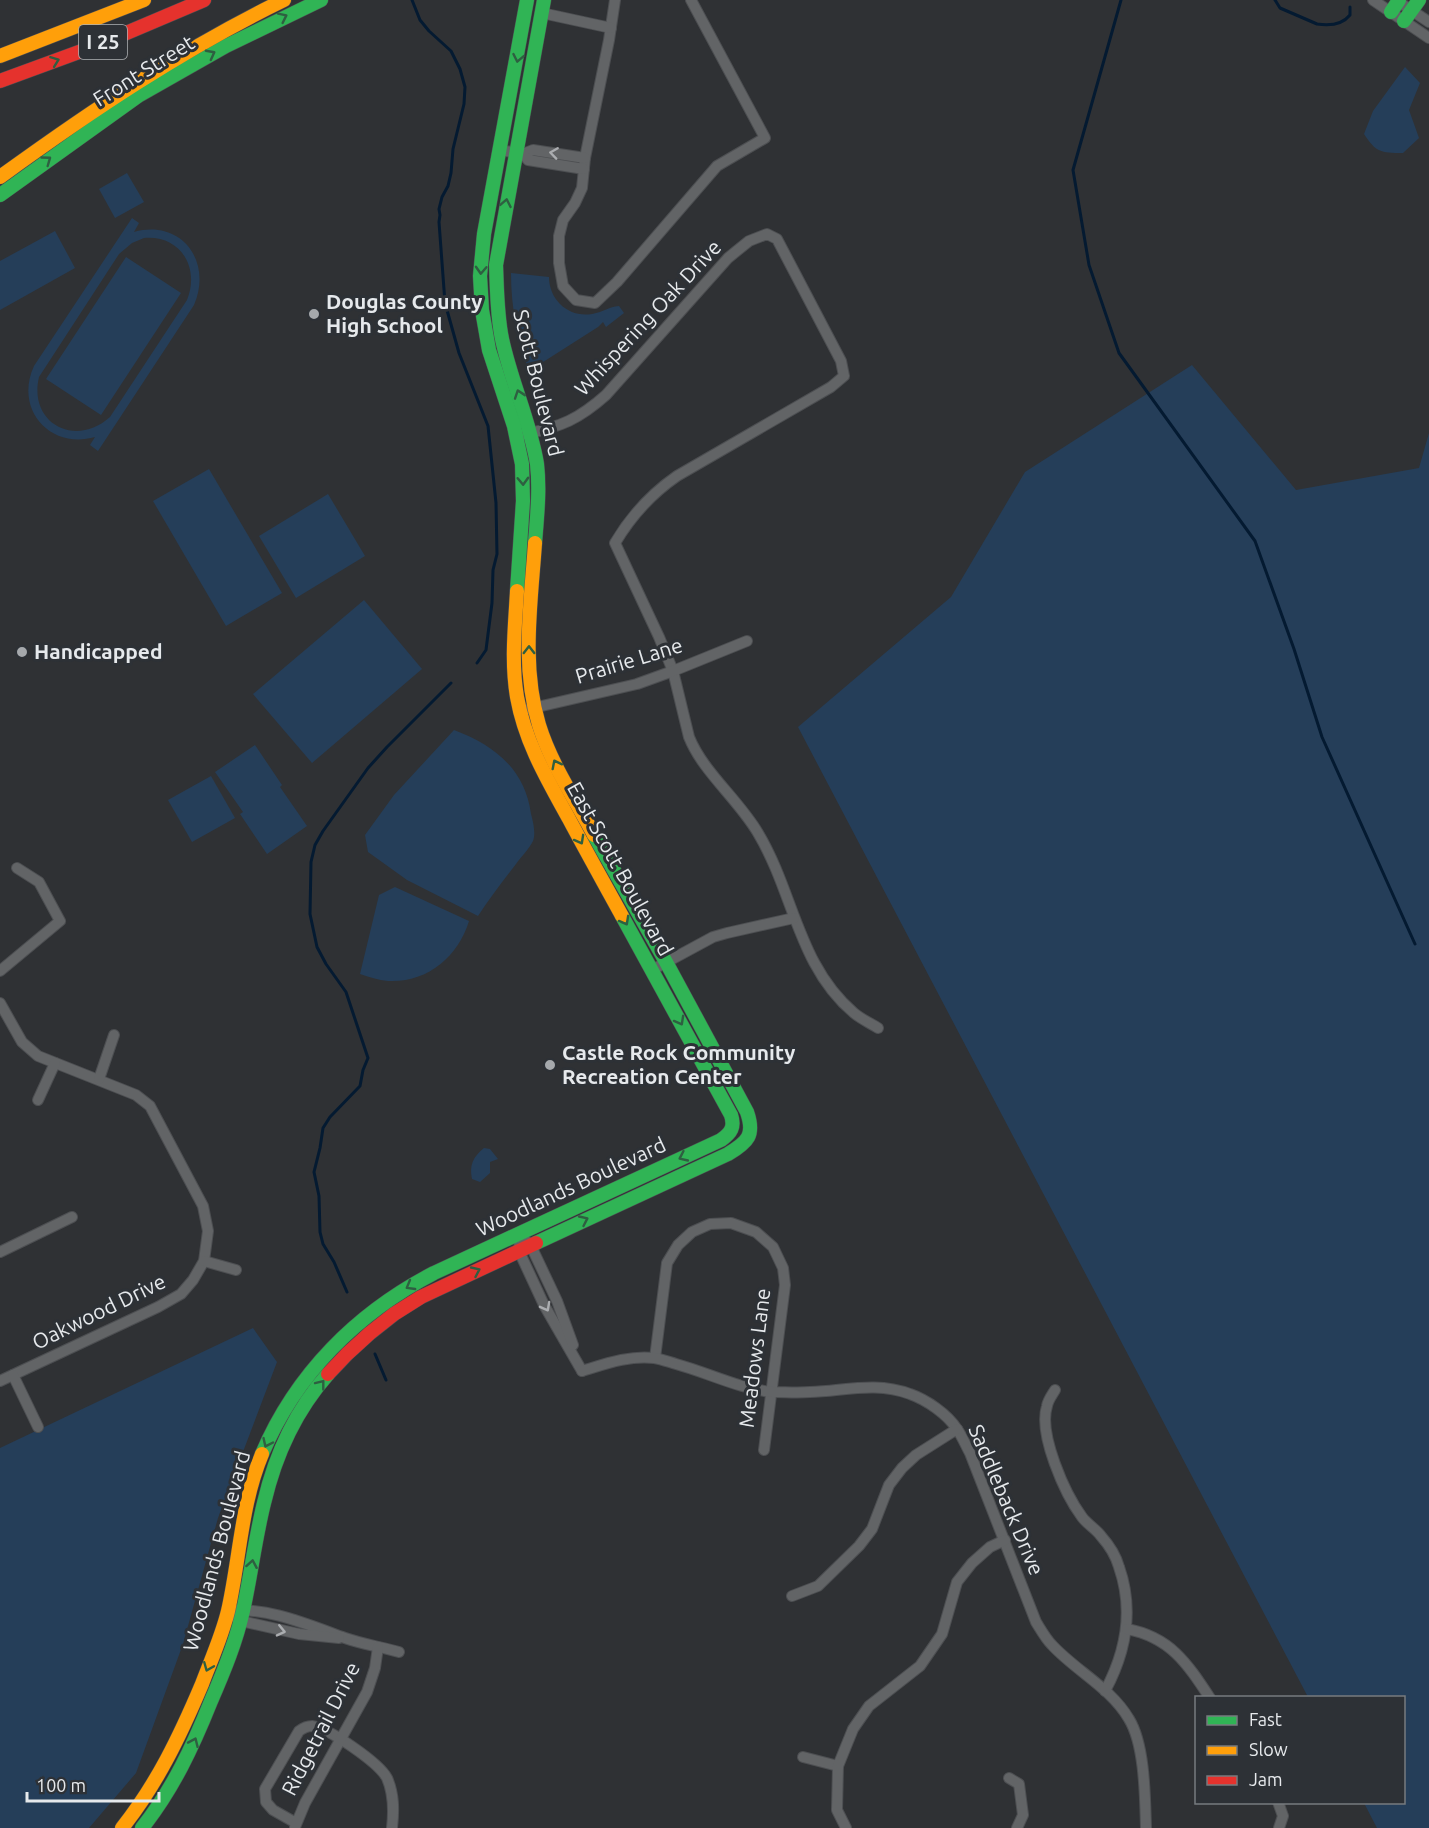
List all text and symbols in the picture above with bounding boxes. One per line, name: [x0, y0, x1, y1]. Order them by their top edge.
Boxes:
one-way arrow: [276, 13, 287, 25]
road number: I 25: [79, 25, 127, 59]
street label: Front Street: [89, 30, 198, 111]
one-way arrow: [204, 50, 215, 61]
one-way arrow: [512, 52, 525, 62]
one-way arrow: [49, 55, 60, 68]
one-way arrow: [549, 148, 558, 160]
one-way arrow: [41, 157, 52, 168]
one-way arrow: [499, 199, 512, 209]
street label: Whispering Oak Drive: [569, 235, 725, 400]
one-way arrow: [474, 266, 487, 275]
place label: Douglas County High School: [326, 289, 482, 337]
marker: Douglas County High School: [307, 307, 321, 321]
street label: Scott Boulevard: [509, 307, 569, 459]
one-way arrow: [514, 389, 527, 400]
one-way arrow: [516, 476, 529, 485]
street label: Prairie Lane: [572, 632, 685, 688]
place label: Handicapped: [34, 639, 162, 663]
marker: Handicapped: [15, 645, 29, 659]
one-way arrow: [523, 645, 535, 654]
one-way arrow: [552, 760, 563, 771]
street label: East Scott Boulevard: [563, 777, 679, 960]
one-way arrow: [573, 833, 584, 844]
one-way arrow: [618, 915, 629, 925]
one-way arrow: [673, 1015, 684, 1025]
place label: Castle Rock Community Recreation Center: [562, 1040, 795, 1088]
marker: Castle Rock Community Recreation Center: [543, 1058, 557, 1072]
street label: Woodlands Boulevard: [472, 1132, 669, 1241]
one-way arrow: [679, 1150, 690, 1162]
one-way arrow: [578, 1216, 589, 1228]
one-way arrow: [470, 1266, 481, 1278]
street label: Oakwood Drive: [28, 1268, 169, 1354]
one-way arrow: [406, 1279, 416, 1290]
street label: Meadows Lane: [734, 1287, 774, 1429]
one-way arrow: [539, 1301, 550, 1312]
one-way arrow: [313, 1379, 324, 1390]
street label: Saddleback Drive: [964, 1421, 1049, 1579]
one-way arrow: [263, 1437, 275, 1448]
street label: Woodlands Boulevard: [178, 1448, 254, 1654]
one-way arrow: [245, 1559, 258, 1569]
one-way arrow: [276, 1623, 286, 1636]
street label: Ridgetrail Drive: [276, 1658, 364, 1799]
one-way arrow: [203, 1660, 215, 1671]
legend: [1195, 1696, 1405, 1804]
text: Fast: [1249, 1709, 1282, 1729]
one-way arrow: [186, 1737, 198, 1748]
text: Slow: [1249, 1739, 1288, 1759]
scale bar: [27, 1765, 159, 1803]
text: Jam: [1249, 1769, 1283, 1789]
text: 100 m: [36, 1775, 86, 1795]

